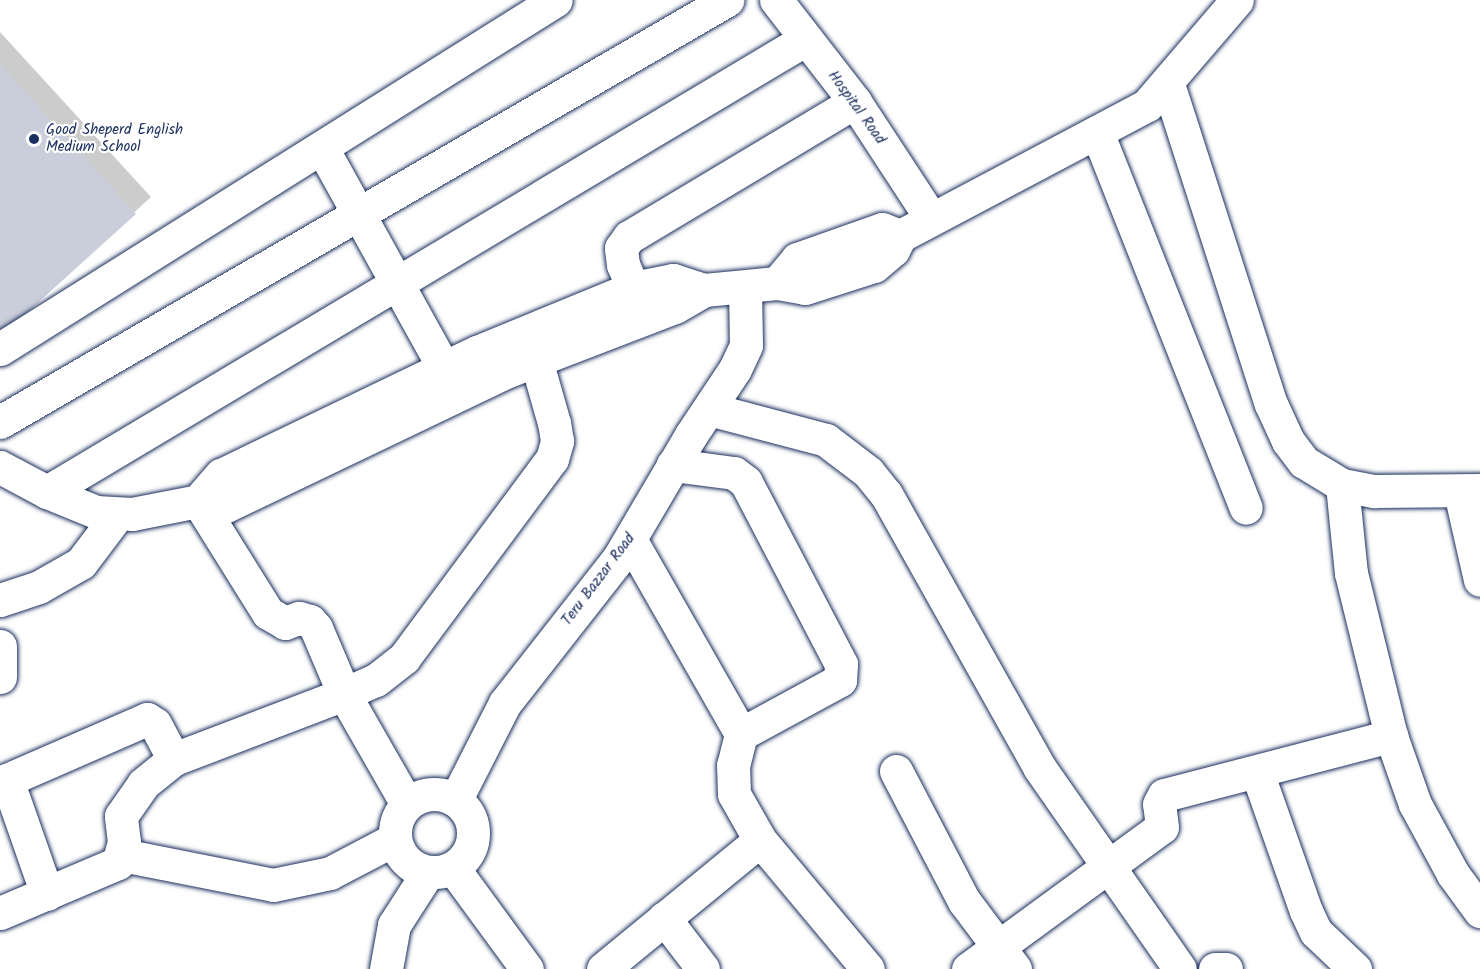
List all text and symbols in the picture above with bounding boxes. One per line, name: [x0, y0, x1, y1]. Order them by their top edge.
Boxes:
street label: Hospital Road: [823, 68, 889, 148]
place label: Good Sheperd English Medium School: [46, 121, 183, 156]
marker: Good Sheperd English Medium School: [27, 132, 41, 146]
street label: Teru Bazzar Road: [558, 530, 640, 630]

